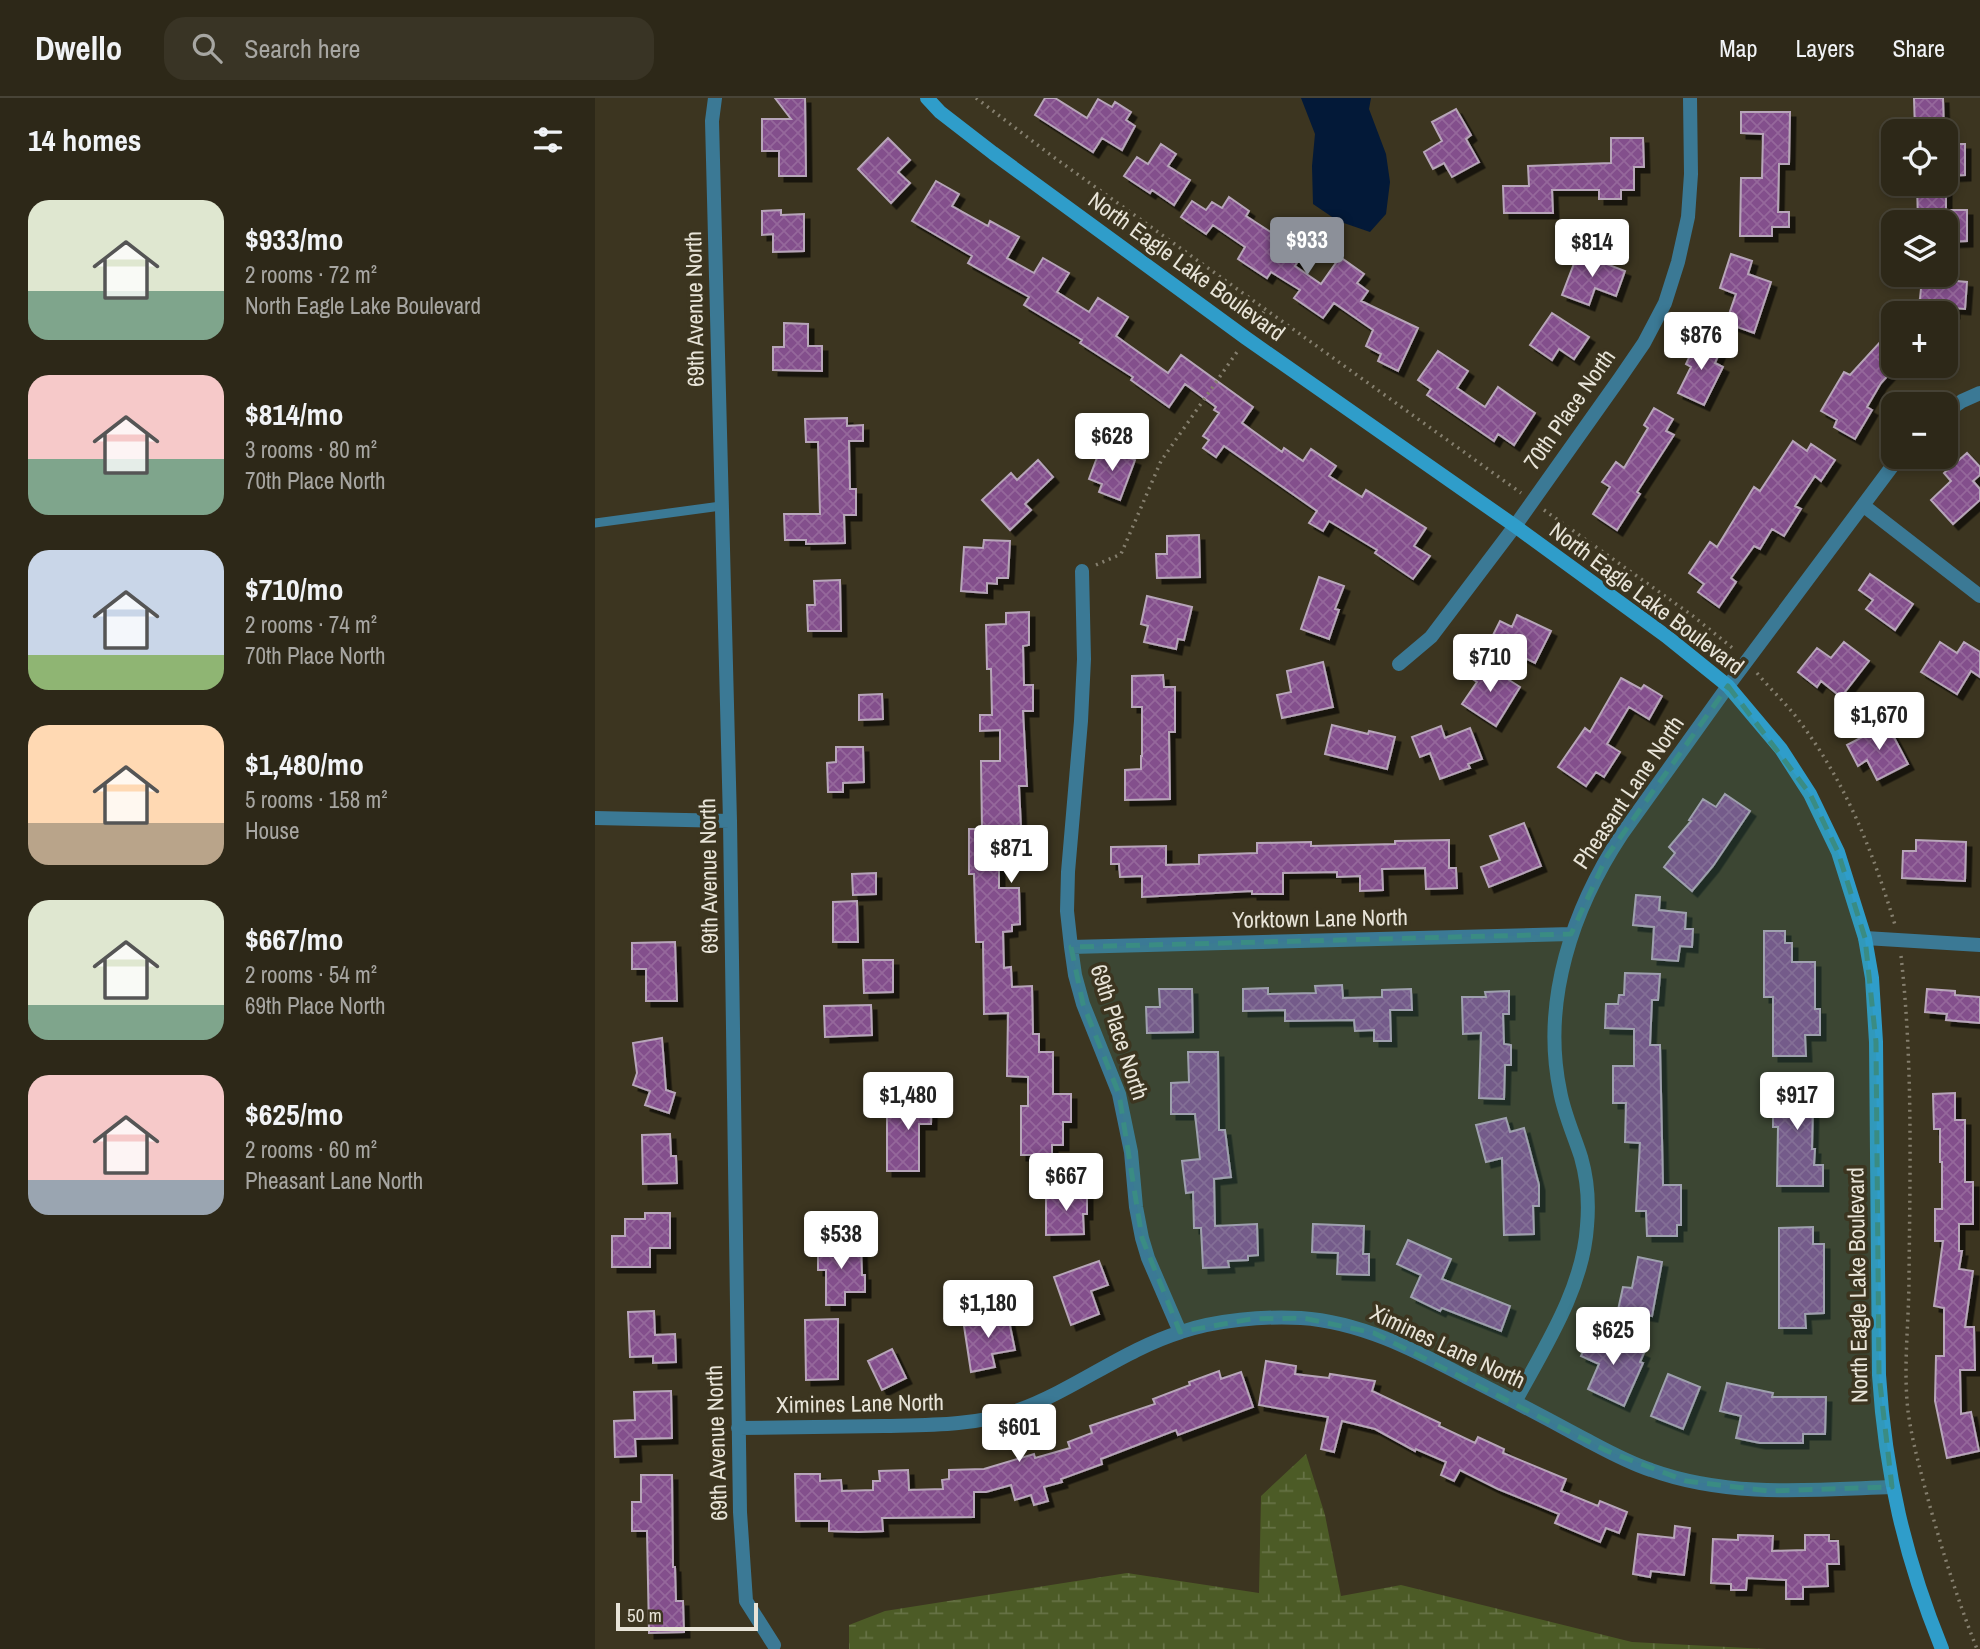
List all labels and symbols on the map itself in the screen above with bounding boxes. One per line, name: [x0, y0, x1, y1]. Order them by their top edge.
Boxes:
street label: North Eagle Lake Boulevard: [1082, 184, 1292, 348]
pin: $933: [1266, 218, 1348, 277]
pin: $814: [1551, 220, 1633, 279]
street label: 69th Avenue North: [677, 231, 711, 387]
pin: $876: [1660, 313, 1742, 372]
street label: 70th Place North: [1516, 343, 1622, 475]
pin: $628: [1071, 414, 1153, 473]
street label: North Eagle Lake Boulevard: [1543, 515, 1751, 681]
pin: $710: [1449, 634, 1531, 694]
pin: $1,670: [1822, 692, 1936, 752]
street label: Pheasant Lane North: [1565, 709, 1691, 875]
street label: 69th Avenue North: [691, 798, 725, 954]
pin: $871: [970, 826, 1052, 885]
street label: Yorktown Lane North: [1232, 901, 1408, 935]
street label: 69th Place North: [1084, 960, 1156, 1104]
pin: $1,480: [851, 1072, 965, 1132]
pin: $917: [1756, 1072, 1838, 1132]
pin: $667: [1025, 1154, 1107, 1213]
street label: North Eagle Lake Boulevard: [1839, 1167, 1875, 1403]
pin: $538: [800, 1212, 882, 1271]
pin: $1,180: [931, 1280, 1045, 1340]
street label: Ximines Lane North: [1365, 1297, 1531, 1395]
pin: $625: [1572, 1308, 1654, 1367]
street label: 69th Avenue North: [698, 1365, 734, 1521]
street label: Ximines Lane North: [776, 1386, 944, 1420]
pin: $601: [978, 1404, 1060, 1464]
scale bar: [616, 1600, 758, 1632]

